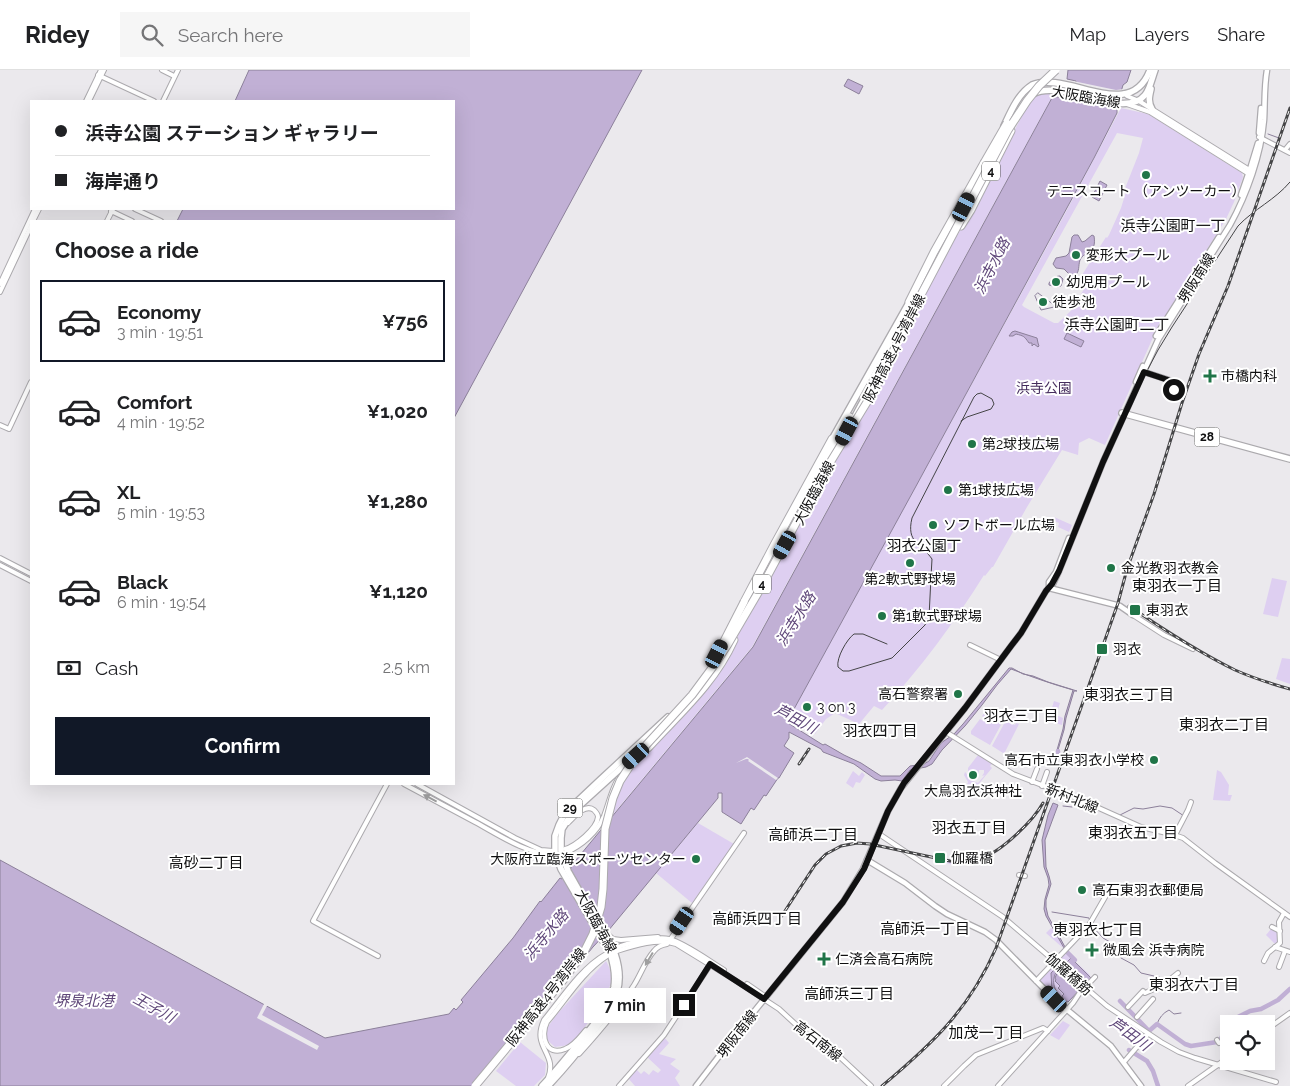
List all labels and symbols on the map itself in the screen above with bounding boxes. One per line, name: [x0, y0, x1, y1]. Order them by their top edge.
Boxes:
street label: 大阪臨海線: [1050, 83, 1122, 111]
road number: 4: [982, 162, 1000, 180]
marker: テニスコート （アンツーカー）: [1140, 169, 1152, 181]
place label: テニスコート （アンツーカー）: [1046, 183, 1246, 199]
car: [950, 190, 977, 224]
district label: 浜寺公園町一丁: [1120, 217, 1226, 235]
water label: 浜寺水路: [970, 233, 1015, 297]
place label: 変形大プール: [1086, 247, 1170, 263]
marker: 変形大プール: [1070, 249, 1082, 261]
street label: 堺阪南線: [1174, 250, 1218, 306]
place label: 幼児用プール: [1066, 274, 1150, 290]
marker: 幼児用プール: [1050, 276, 1062, 288]
street label: 阪神高速4号湾岸線: [860, 291, 928, 405]
place label: 徒歩池: [1053, 294, 1095, 310]
marker: 徒歩池: [1037, 296, 1049, 308]
district label: 浜寺公園町二丁: [1064, 316, 1170, 334]
place label: 市橋内科: [1221, 368, 1277, 384]
marker: 市橋内科: [1203, 369, 1217, 383]
route start: [1163, 379, 1185, 401]
park label: 浜寺公園: [1016, 380, 1072, 396]
car: [833, 414, 860, 448]
road number: 28: [1194, 428, 1220, 447]
place label: 第2球技広場: [982, 436, 1059, 452]
marker: 第2球技広場: [966, 438, 978, 450]
street label: 大阪臨海線: [791, 458, 837, 528]
place label: 第1球技広場: [958, 482, 1034, 498]
marker: 第1球技広場: [942, 484, 954, 496]
place label: ソフトボール広場: [943, 517, 1055, 533]
marker: ソフトボール広場: [927, 519, 939, 531]
car: [771, 528, 798, 562]
district label: 羽衣公園丁: [886, 537, 962, 555]
marker: 第2軟式野球場: [904, 557, 916, 569]
place label: 金光教羽衣教会: [1121, 560, 1219, 576]
marker: 金光教羽衣教会: [1105, 562, 1117, 574]
place label: 第2軟式野球場: [864, 571, 956, 587]
road number: 4: [753, 574, 771, 594]
district label: 東羽衣一丁目: [1132, 577, 1222, 595]
water label: 浜寺水路: [772, 587, 821, 649]
place label: 東羽衣: [1146, 602, 1188, 618]
marker: 東羽衣: [1128, 603, 1142, 617]
place label: 第1軟式野球場: [892, 608, 982, 624]
marker: 第1軟式野球場: [876, 610, 888, 622]
car: [703, 637, 730, 671]
place label: 羽衣: [1113, 641, 1141, 657]
marker: 羽衣: [1095, 642, 1109, 656]
place label: 高石警察署: [878, 686, 948, 702]
district label: 東羽衣三丁目: [1084, 686, 1174, 704]
marker: 高石警察署: [952, 688, 964, 700]
place label: 3 on 3: [817, 699, 856, 715]
water label: 芦田川: [772, 700, 822, 738]
marker: 3 on 3: [801, 701, 813, 713]
district label: 羽衣三丁目: [983, 707, 1059, 725]
district label: 東羽衣二丁目: [1179, 716, 1269, 734]
district label: 羽衣四丁目: [842, 722, 918, 740]
car: [619, 740, 652, 772]
place label: 高石市立東羽衣小学校: [1004, 752, 1144, 768]
marker: 高石市立東羽衣小学校: [1148, 754, 1160, 766]
marker: 大鳥羽衣浜神社: [967, 769, 979, 781]
street label: 新村北線: [1043, 780, 1101, 816]
place label: 大鳥羽衣浜神社: [924, 783, 1022, 799]
one-way arrow: [423, 794, 437, 802]
road number: 29: [558, 798, 582, 818]
district label: 羽衣五丁目: [931, 819, 1007, 837]
district label: 東羽衣五丁目: [1088, 824, 1178, 842]
district label: 高師浜二丁目: [768, 826, 858, 844]
place label: 伽羅橋: [951, 850, 993, 866]
place label: 大阪府立臨海スポーツセンター: [490, 851, 686, 867]
marker: 伽羅橋: [933, 851, 947, 865]
marker: 大阪府立臨海スポーツセンター: [690, 853, 702, 865]
district label: 高砂二丁目: [168, 854, 244, 872]
place label: 高石東羽衣郵便局: [1092, 882, 1204, 898]
marker: 高石東羽衣郵便局: [1076, 884, 1088, 896]
street label: 大阪臨海線: [572, 887, 620, 955]
car: [667, 904, 696, 938]
water label: 浜寺水路: [520, 905, 573, 964]
district label: 高師浜四丁目: [712, 910, 802, 928]
district label: 高師浜一丁目: [880, 920, 970, 938]
district label: 東羽衣七丁目: [1053, 921, 1143, 939]
place label: 微風会 浜寺病院: [1103, 942, 1205, 958]
marker: 微風会 浜寺病院: [1085, 943, 1099, 957]
street label: 阪神高速4号湾岸線: [503, 945, 589, 1049]
street label: 伽羅橋筋: [1043, 950, 1095, 998]
place label: 仁済会高石病院: [835, 951, 933, 967]
one-way arrow: [645, 952, 654, 965]
marker: 仁済会高石病院: [817, 952, 831, 966]
district label: 東羽衣六丁目: [1149, 976, 1239, 994]
car: [1038, 983, 1069, 1015]
district label: 高師浜三丁目: [804, 985, 894, 1003]
callout: 7 min: [584, 988, 666, 1022]
water label: 王子川: [130, 989, 180, 1028]
water label: 堺泉北港: [54, 992, 116, 1010]
route end: [673, 994, 695, 1016]
street label: 堺阪南線: [713, 1007, 761, 1061]
water label: 芦田川: [1107, 1013, 1155, 1056]
street label: 高石南線: [791, 1017, 845, 1065]
district label: 加茂一丁目: [948, 1024, 1024, 1042]

